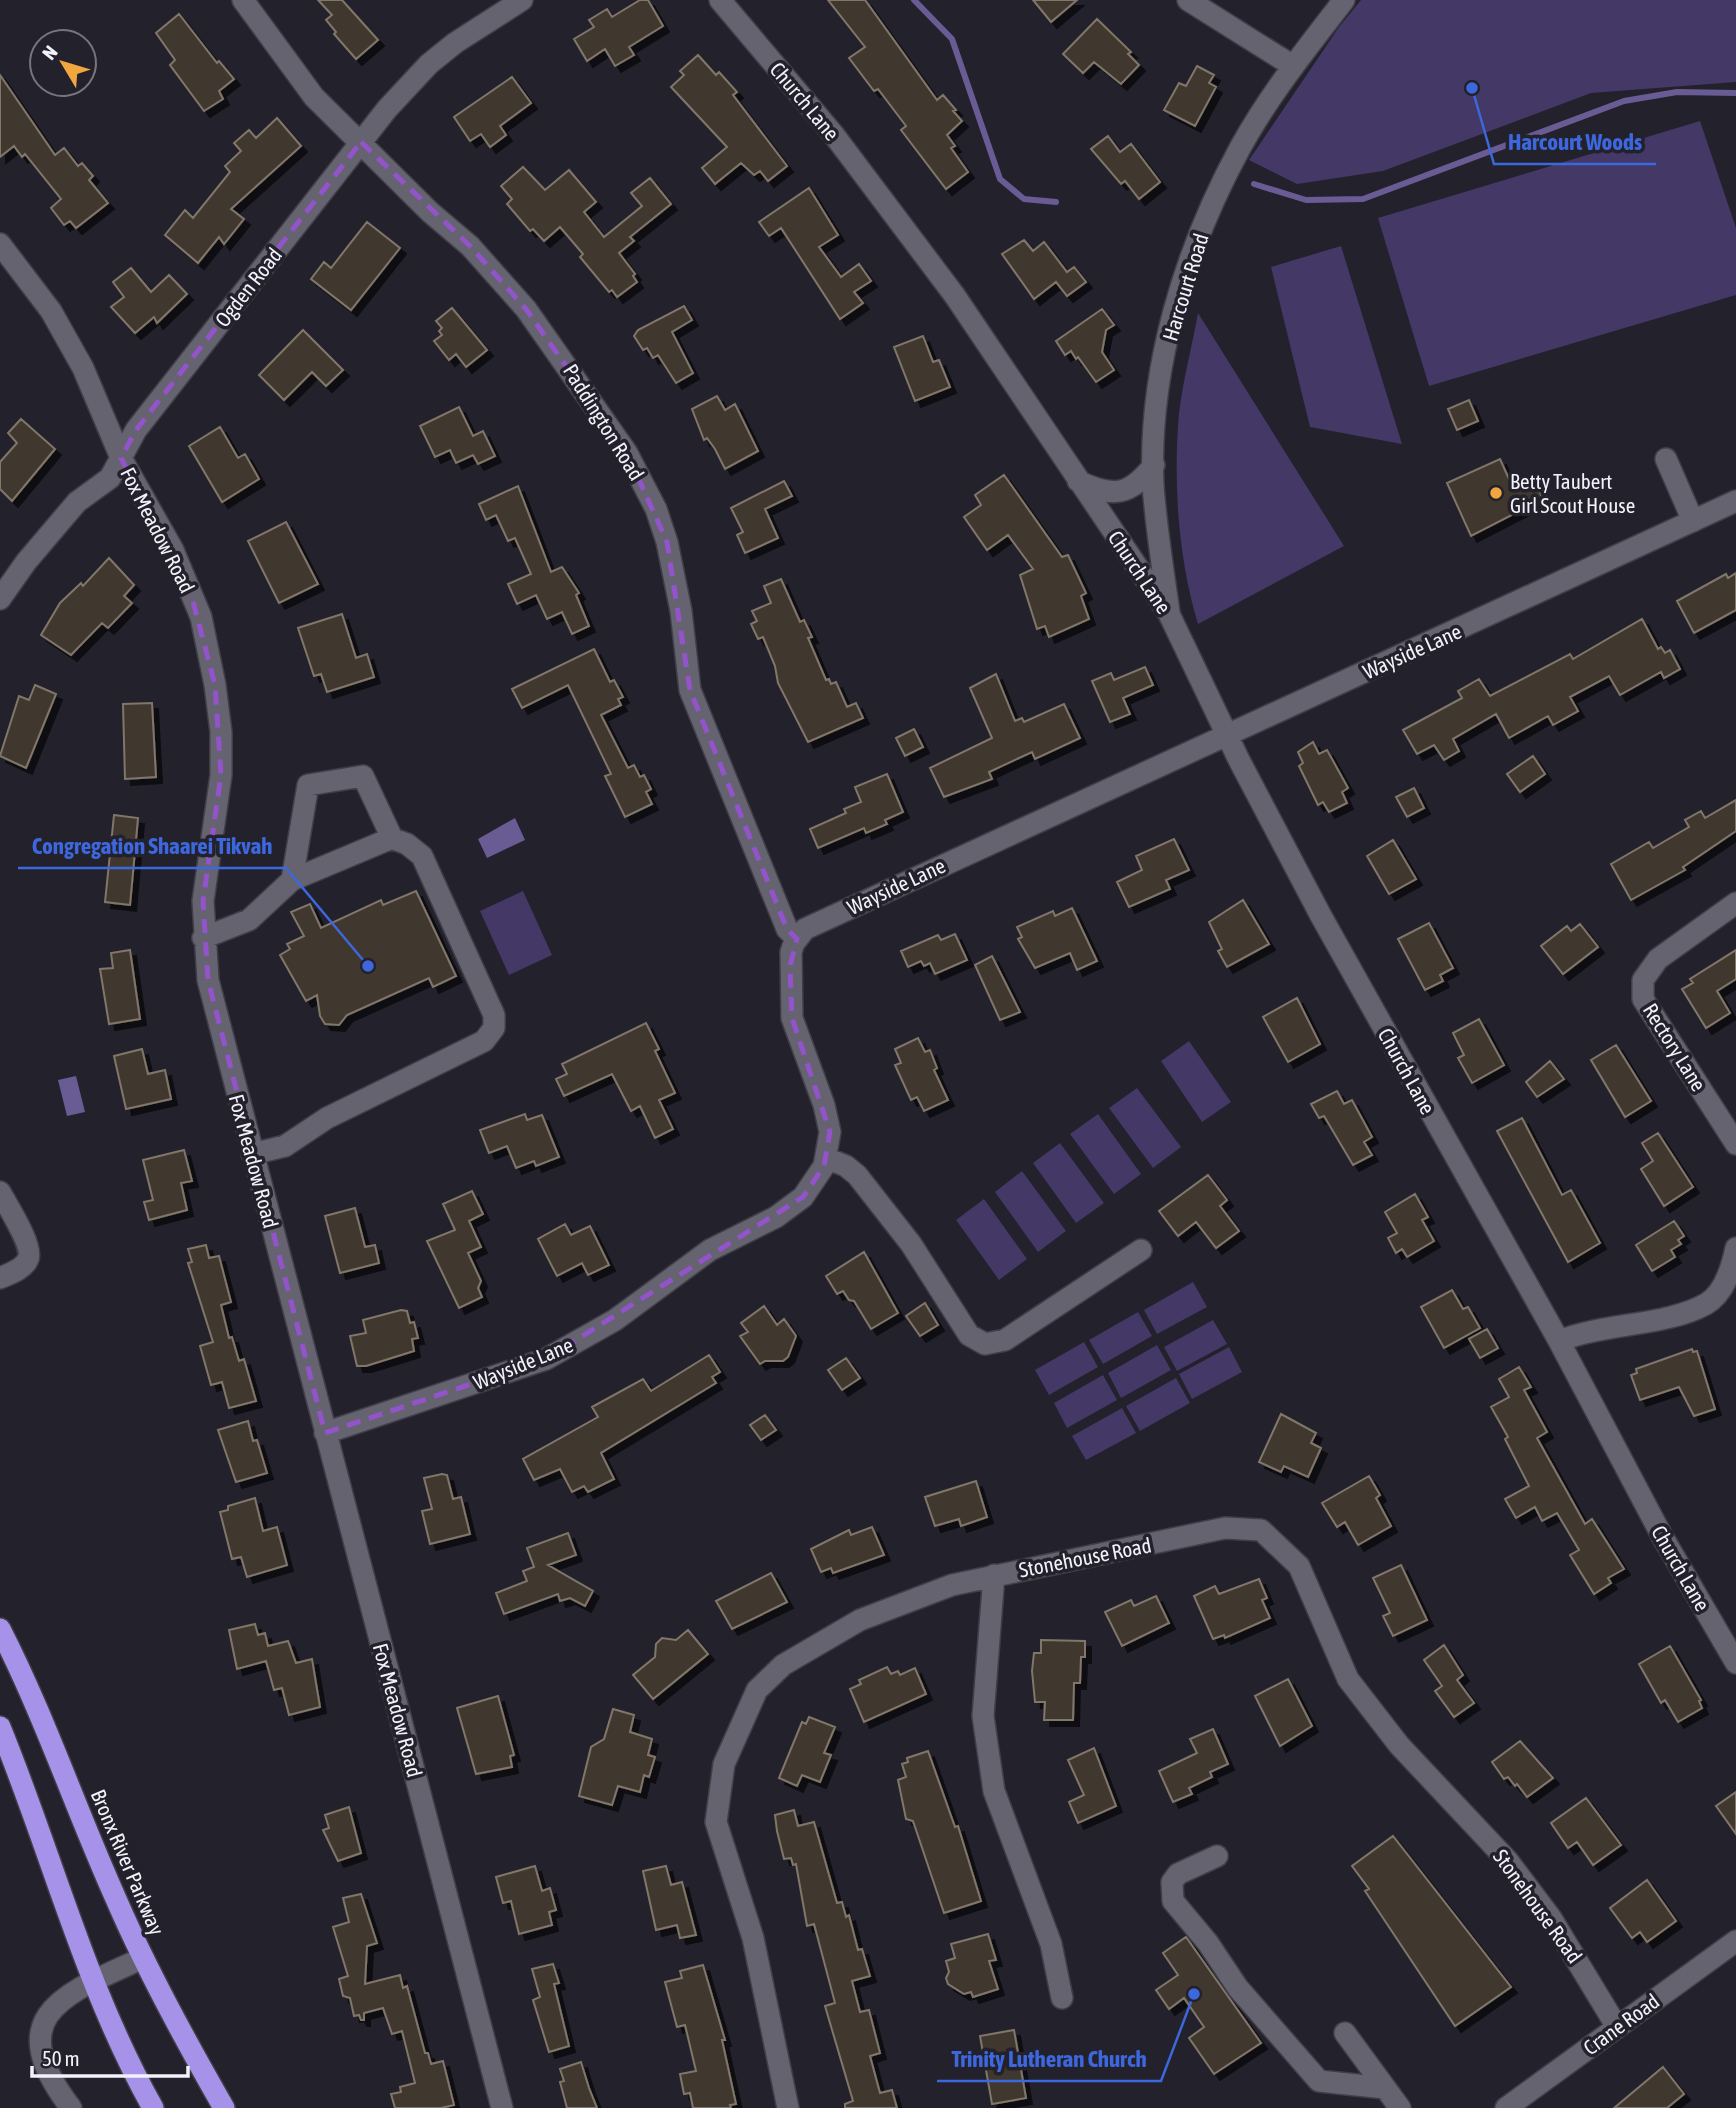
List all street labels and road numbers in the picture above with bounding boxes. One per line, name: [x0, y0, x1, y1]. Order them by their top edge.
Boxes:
street label: Church Lane: [765, 57, 845, 145]
street label: Harcourt Road: [1157, 230, 1213, 344]
street label: Ogden Road: [210, 243, 286, 331]
street label: Paddington Road: [559, 359, 649, 485]
street label: Fox Meadow Road: [116, 463, 200, 597]
street label: Church Lane: [1104, 526, 1176, 618]
street label: Wayside Lane: [1359, 619, 1465, 683]
street label: Wayside Lane: [843, 853, 949, 919]
street label: Rectory Lane: [1639, 999, 1711, 1095]
street label: Church Lane: [1374, 1024, 1440, 1118]
street label: Fox Meadow Road: [225, 1091, 283, 1231]
street label: Wayside Lane: [470, 1332, 576, 1394]
street label: Church Lane: [1647, 1521, 1715, 1615]
street label: Stonehouse Road: [1017, 1532, 1153, 1582]
street label: Fox Meadow Road: [369, 1640, 427, 1780]
street label: Bronx River Parkway: [87, 1786, 170, 1939]
street label: Stonehouse Road: [1489, 1845, 1587, 1967]
street label: Crane Road: [1578, 1989, 1664, 2059]

